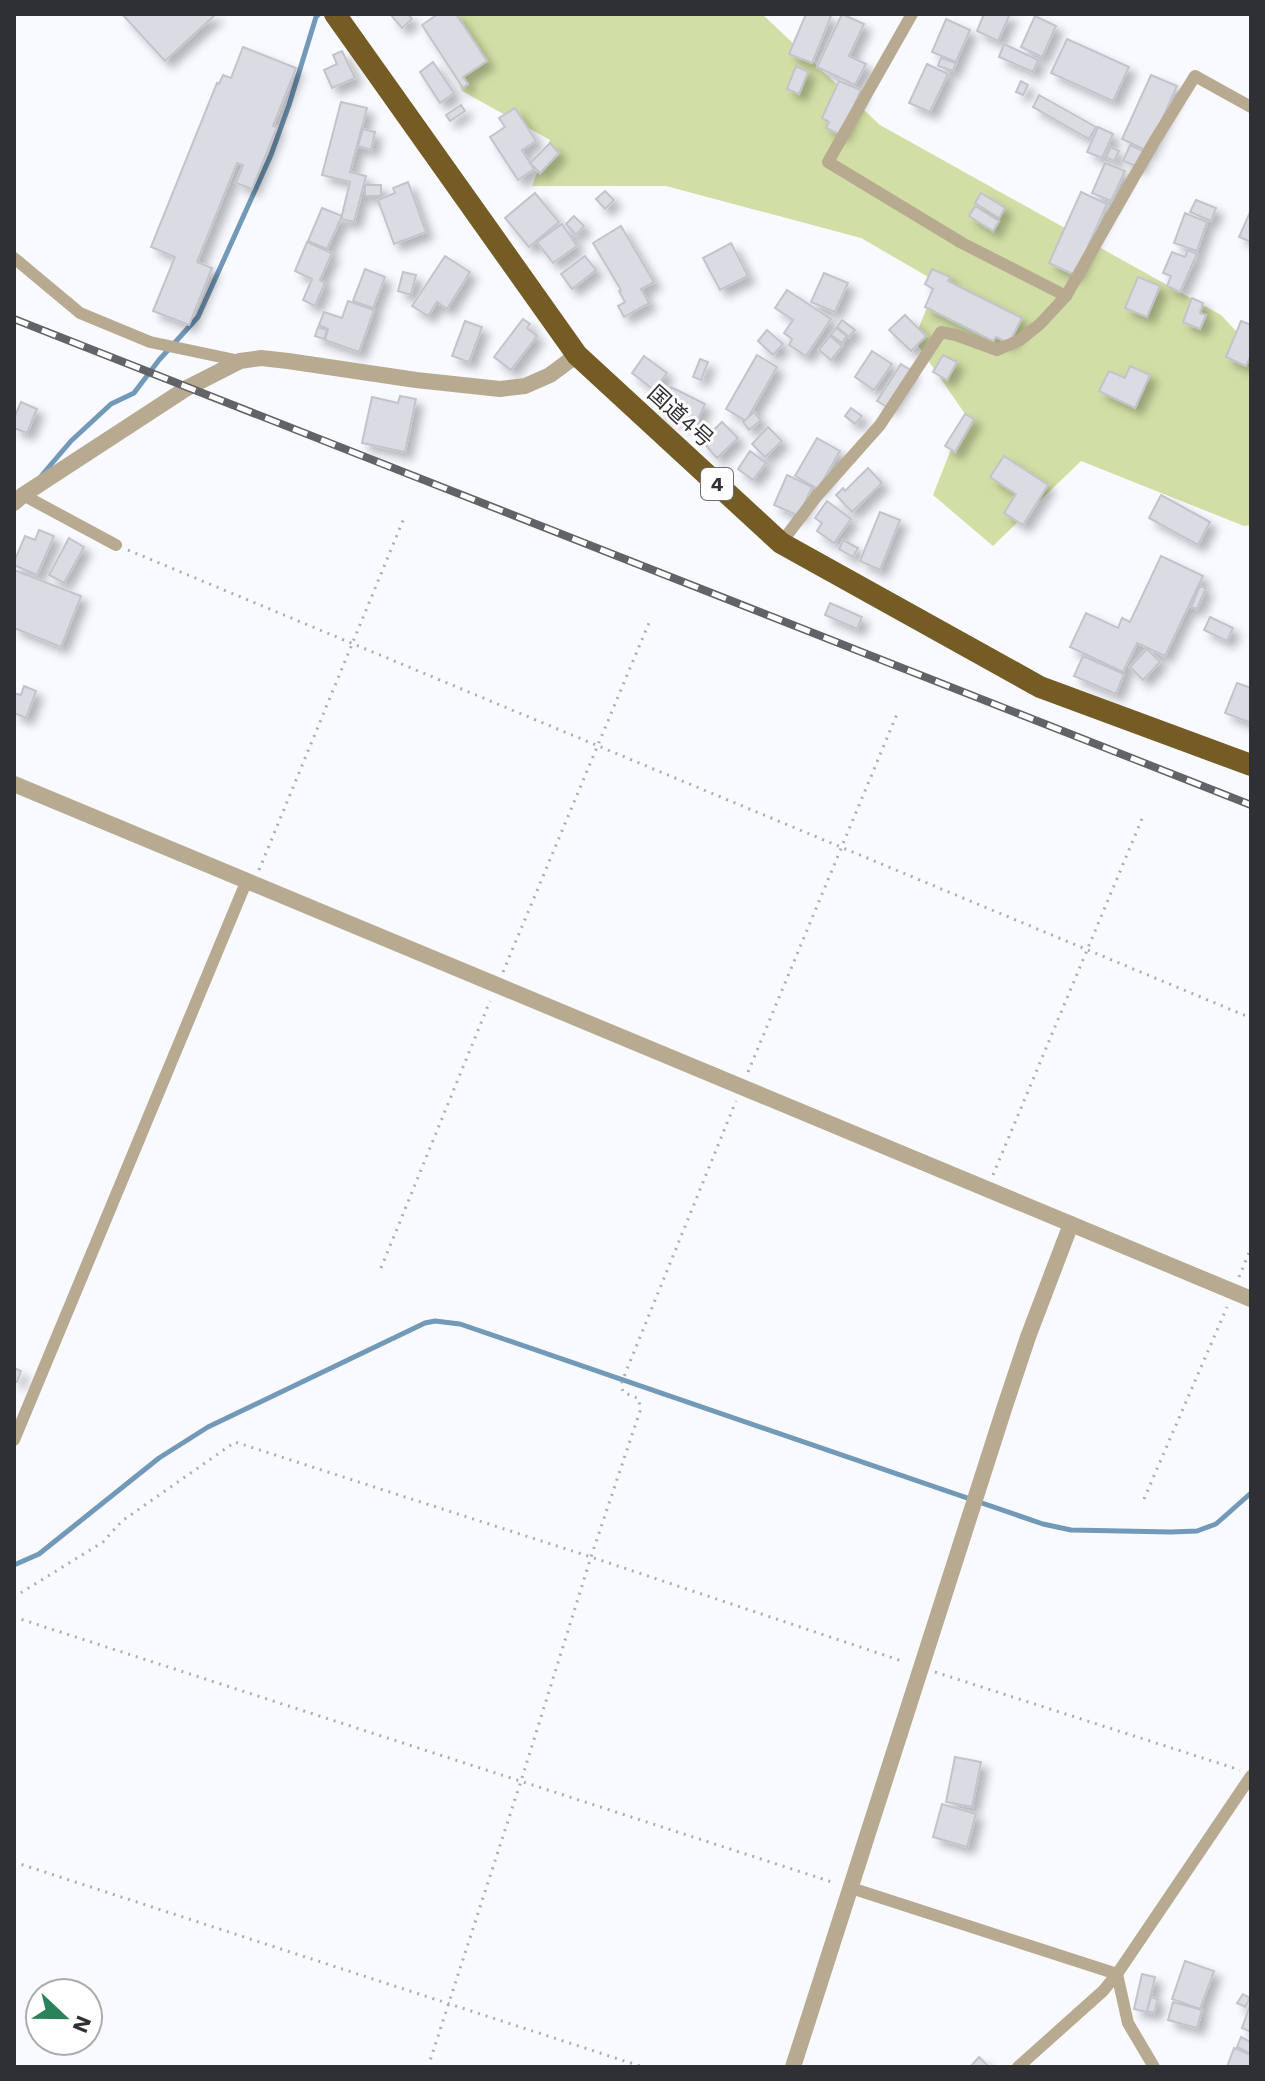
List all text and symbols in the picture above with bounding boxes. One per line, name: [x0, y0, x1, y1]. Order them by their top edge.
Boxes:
street label: 国道4号: [643, 381, 719, 452]
road number: 4: [701, 468, 733, 500]
north arrow: [24, 1977, 104, 2057]
text: N: [67, 2012, 97, 2037]

